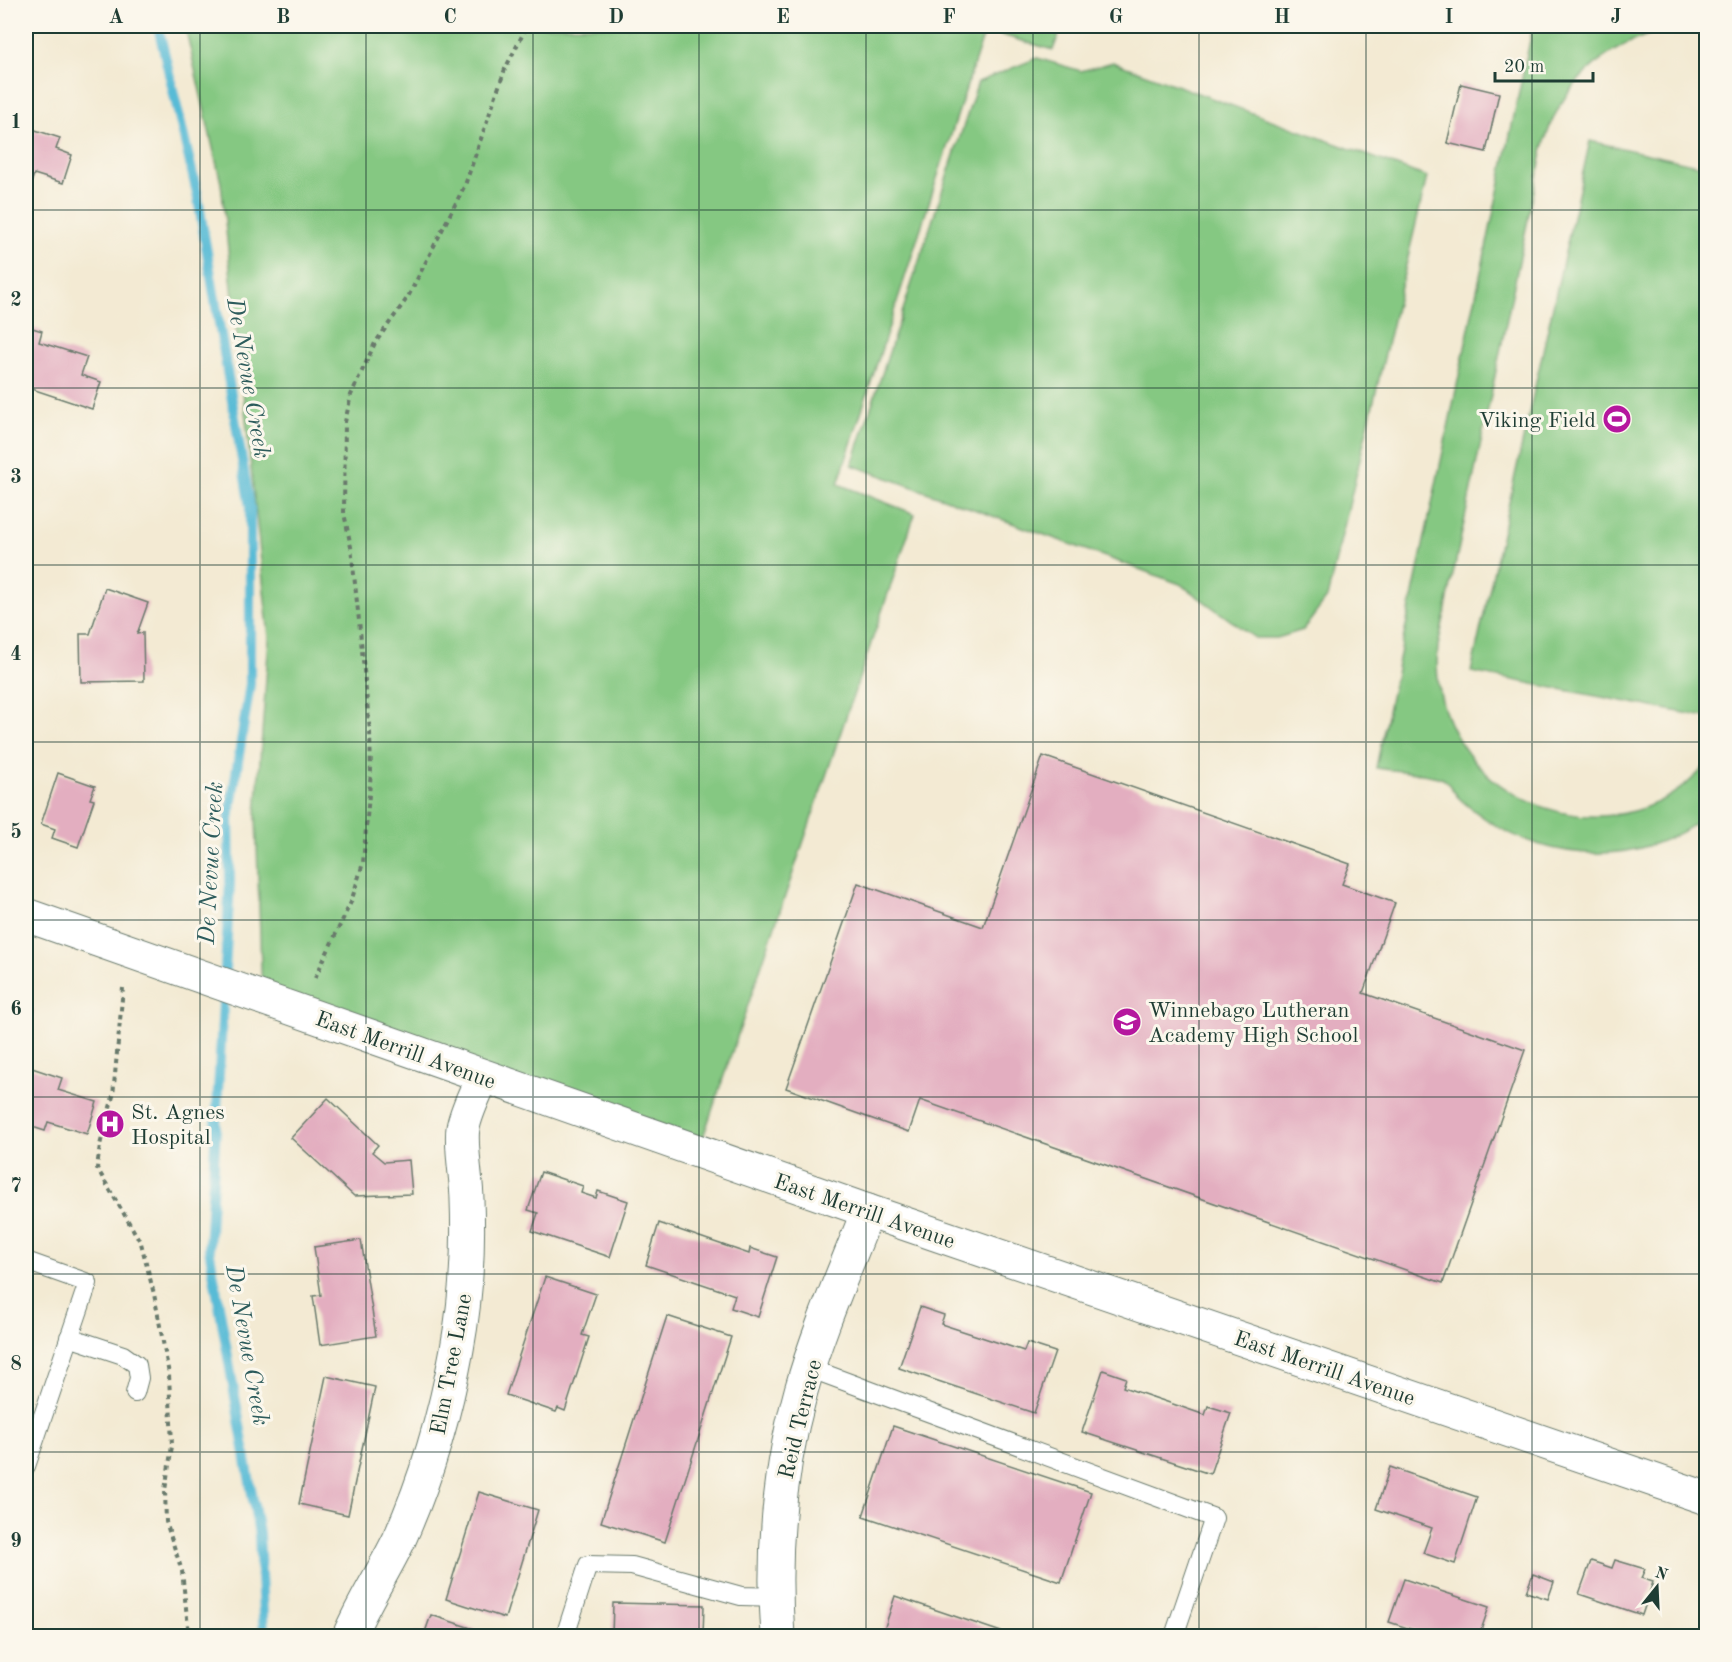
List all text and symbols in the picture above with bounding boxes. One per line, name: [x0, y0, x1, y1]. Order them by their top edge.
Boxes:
text: A: [108, 8, 124, 28]
text: B: [276, 8, 290, 28]
text: C: [443, 8, 457, 28]
text: D: [608, 8, 624, 28]
text: E: [776, 8, 790, 28]
text: F: [942, 8, 956, 28]
text: G: [1109, 8, 1123, 28]
text: H: [1274, 8, 1290, 28]
text: I: [1445, 8, 1453, 28]
text: J: [1611, 8, 1622, 28]
scale bar: [1495, 45, 1592, 83]
text: 20 m: [1504, 58, 1544, 76]
text: 1: [10, 113, 22, 133]
text: 2: [10, 291, 22, 311]
water label: De Nevue Creek: [221, 295, 273, 461]
sports icon: Viking Field: [1601, 403, 1633, 435]
place label: Viking Field: [1478, 410, 1596, 432]
text: 3: [10, 468, 22, 488]
text: 4: [10, 645, 22, 665]
water label: De Nevue Creek: [196, 781, 228, 946]
text: 5: [10, 822, 22, 843]
text: 6: [10, 1000, 22, 1020]
place label: Winnebago Lutheran Academy High School: [1148, 1000, 1358, 1047]
school or university icon: Winnebago Lutheran Academy High School: [1111, 1006, 1143, 1038]
street label: East Merrill Avenue: [312, 1008, 498, 1094]
place label: St. Agnes Hospital: [131, 1102, 225, 1149]
hospital icon: St. Agnes Hospital: [94, 1108, 126, 1140]
street label: East Merrill Avenue: [771, 1171, 958, 1253]
text: 7: [10, 1177, 22, 1197]
water label: De Nevue Creek: [220, 1262, 272, 1428]
street label: Elm Tree Lane: [427, 1292, 476, 1437]
street label: East Merrill Avenue: [1231, 1328, 1418, 1410]
text: 8: [10, 1355, 22, 1375]
street label: Reid Terrace: [775, 1357, 826, 1482]
text: 9: [10, 1532, 22, 1552]
north arrow: [1627, 1557, 1687, 1617]
text: N: [1653, 1565, 1670, 1584]

